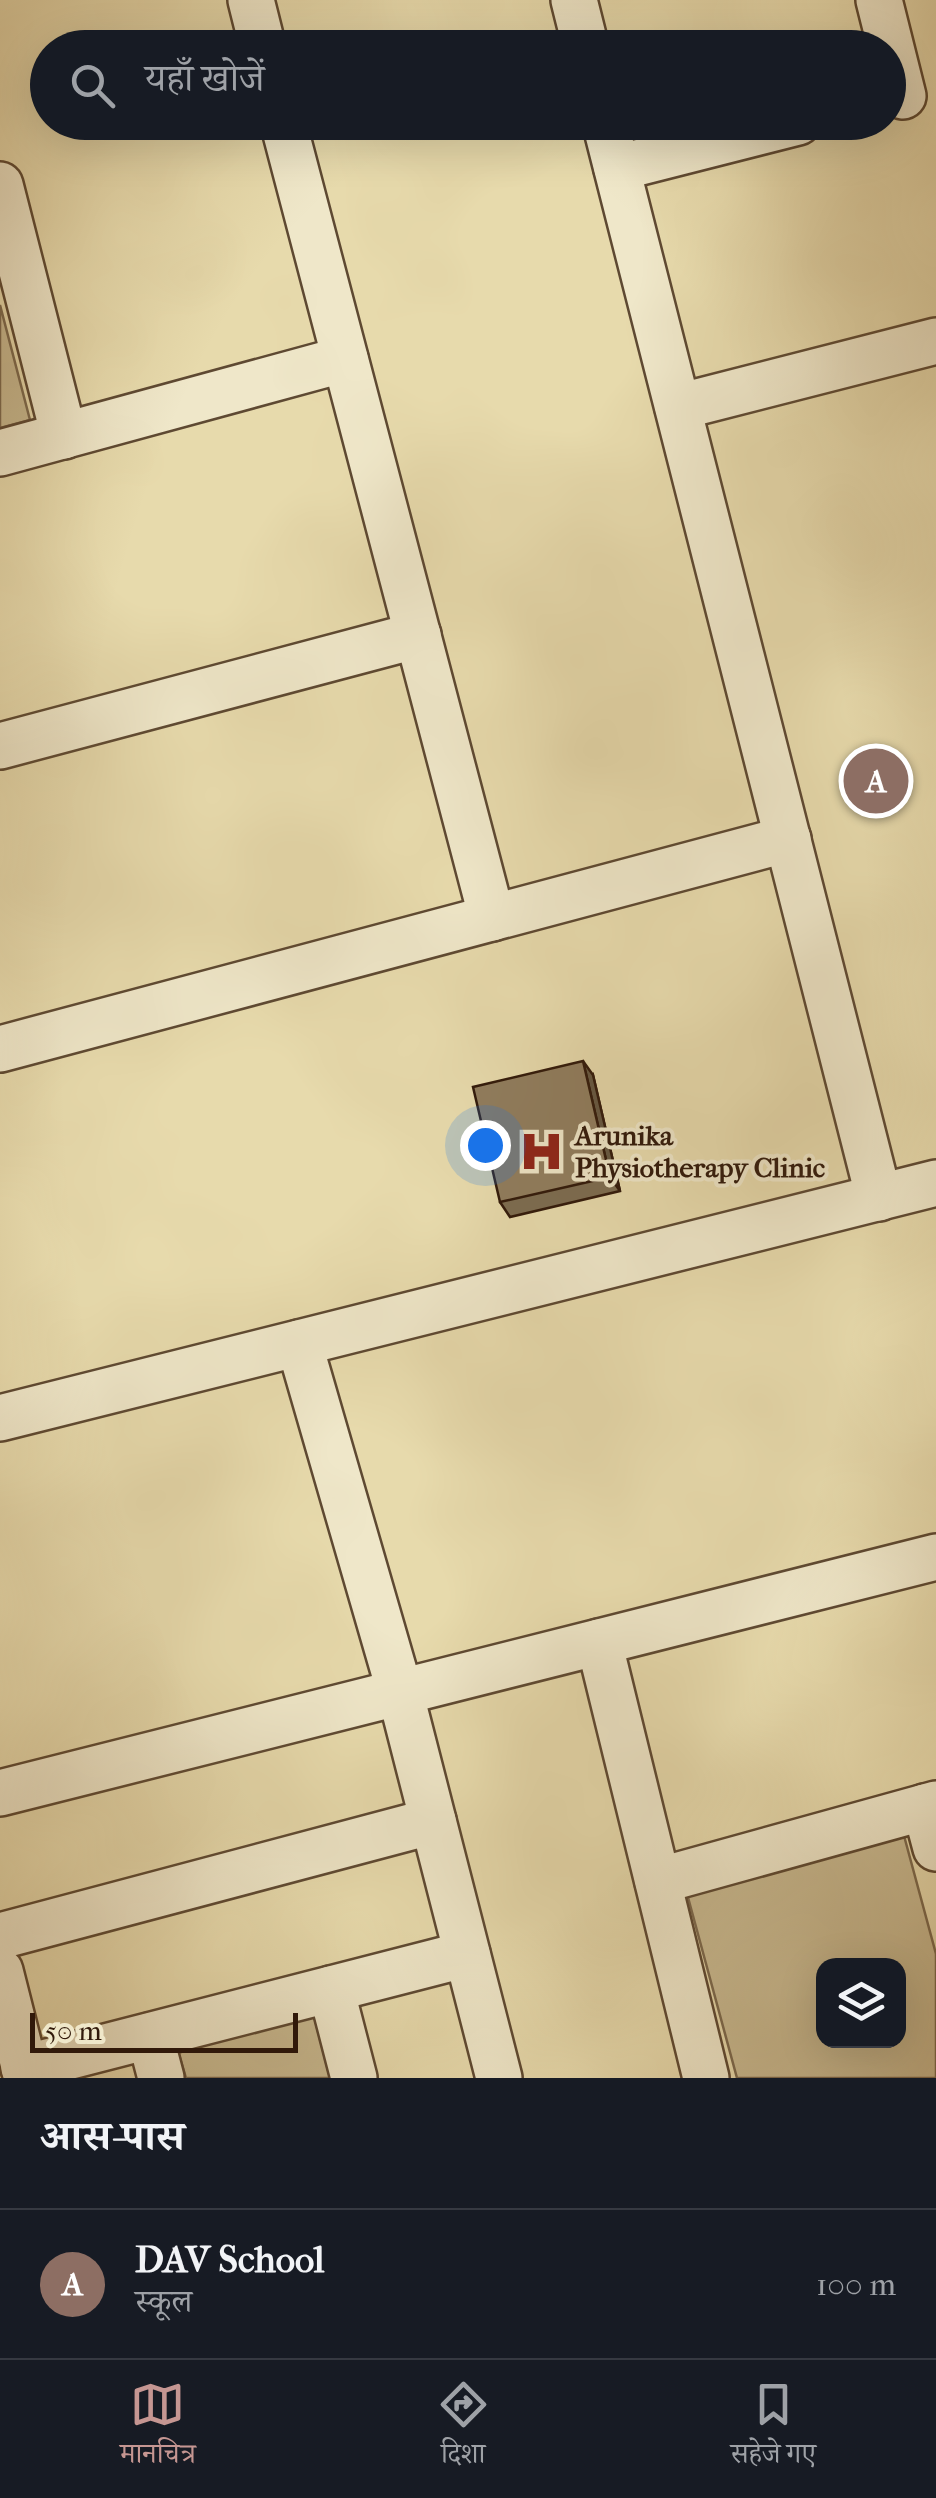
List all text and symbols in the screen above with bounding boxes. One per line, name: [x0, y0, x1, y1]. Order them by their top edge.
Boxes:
search box: [30, 30, 906, 140]
text: यहाँ खोजें: [145, 56, 264, 101]
icon: search: [65, 58, 120, 113]
pin: A: [844, 744, 908, 818]
place label: Arunika Physiotherapy Clinic: [573, 1119, 825, 1184]
your location: [460, 1120, 511, 1171]
hospital icon: Arunika Physiotherapy Clinic: [518, 1127, 566, 1175]
map controls: [816, 1958, 906, 2048]
button: layers: [816, 1958, 906, 2048]
scale bar: [30, 2008, 298, 2052]
text: 50 m: [45, 2014, 102, 2047]
text: आस-पास: [40, 2112, 185, 2161]
text: DAV School: [135, 2237, 324, 2282]
text: A: [62, 2266, 83, 2303]
text: 100 m: [816, 2266, 896, 2303]
text: स्कूल: [135, 2283, 192, 2320]
tab: मानचित्र: [120, 2377, 196, 2481]
tab: दिशा: [436, 2377, 491, 2481]
tab: सहेजे गए: [730, 2377, 816, 2481]

